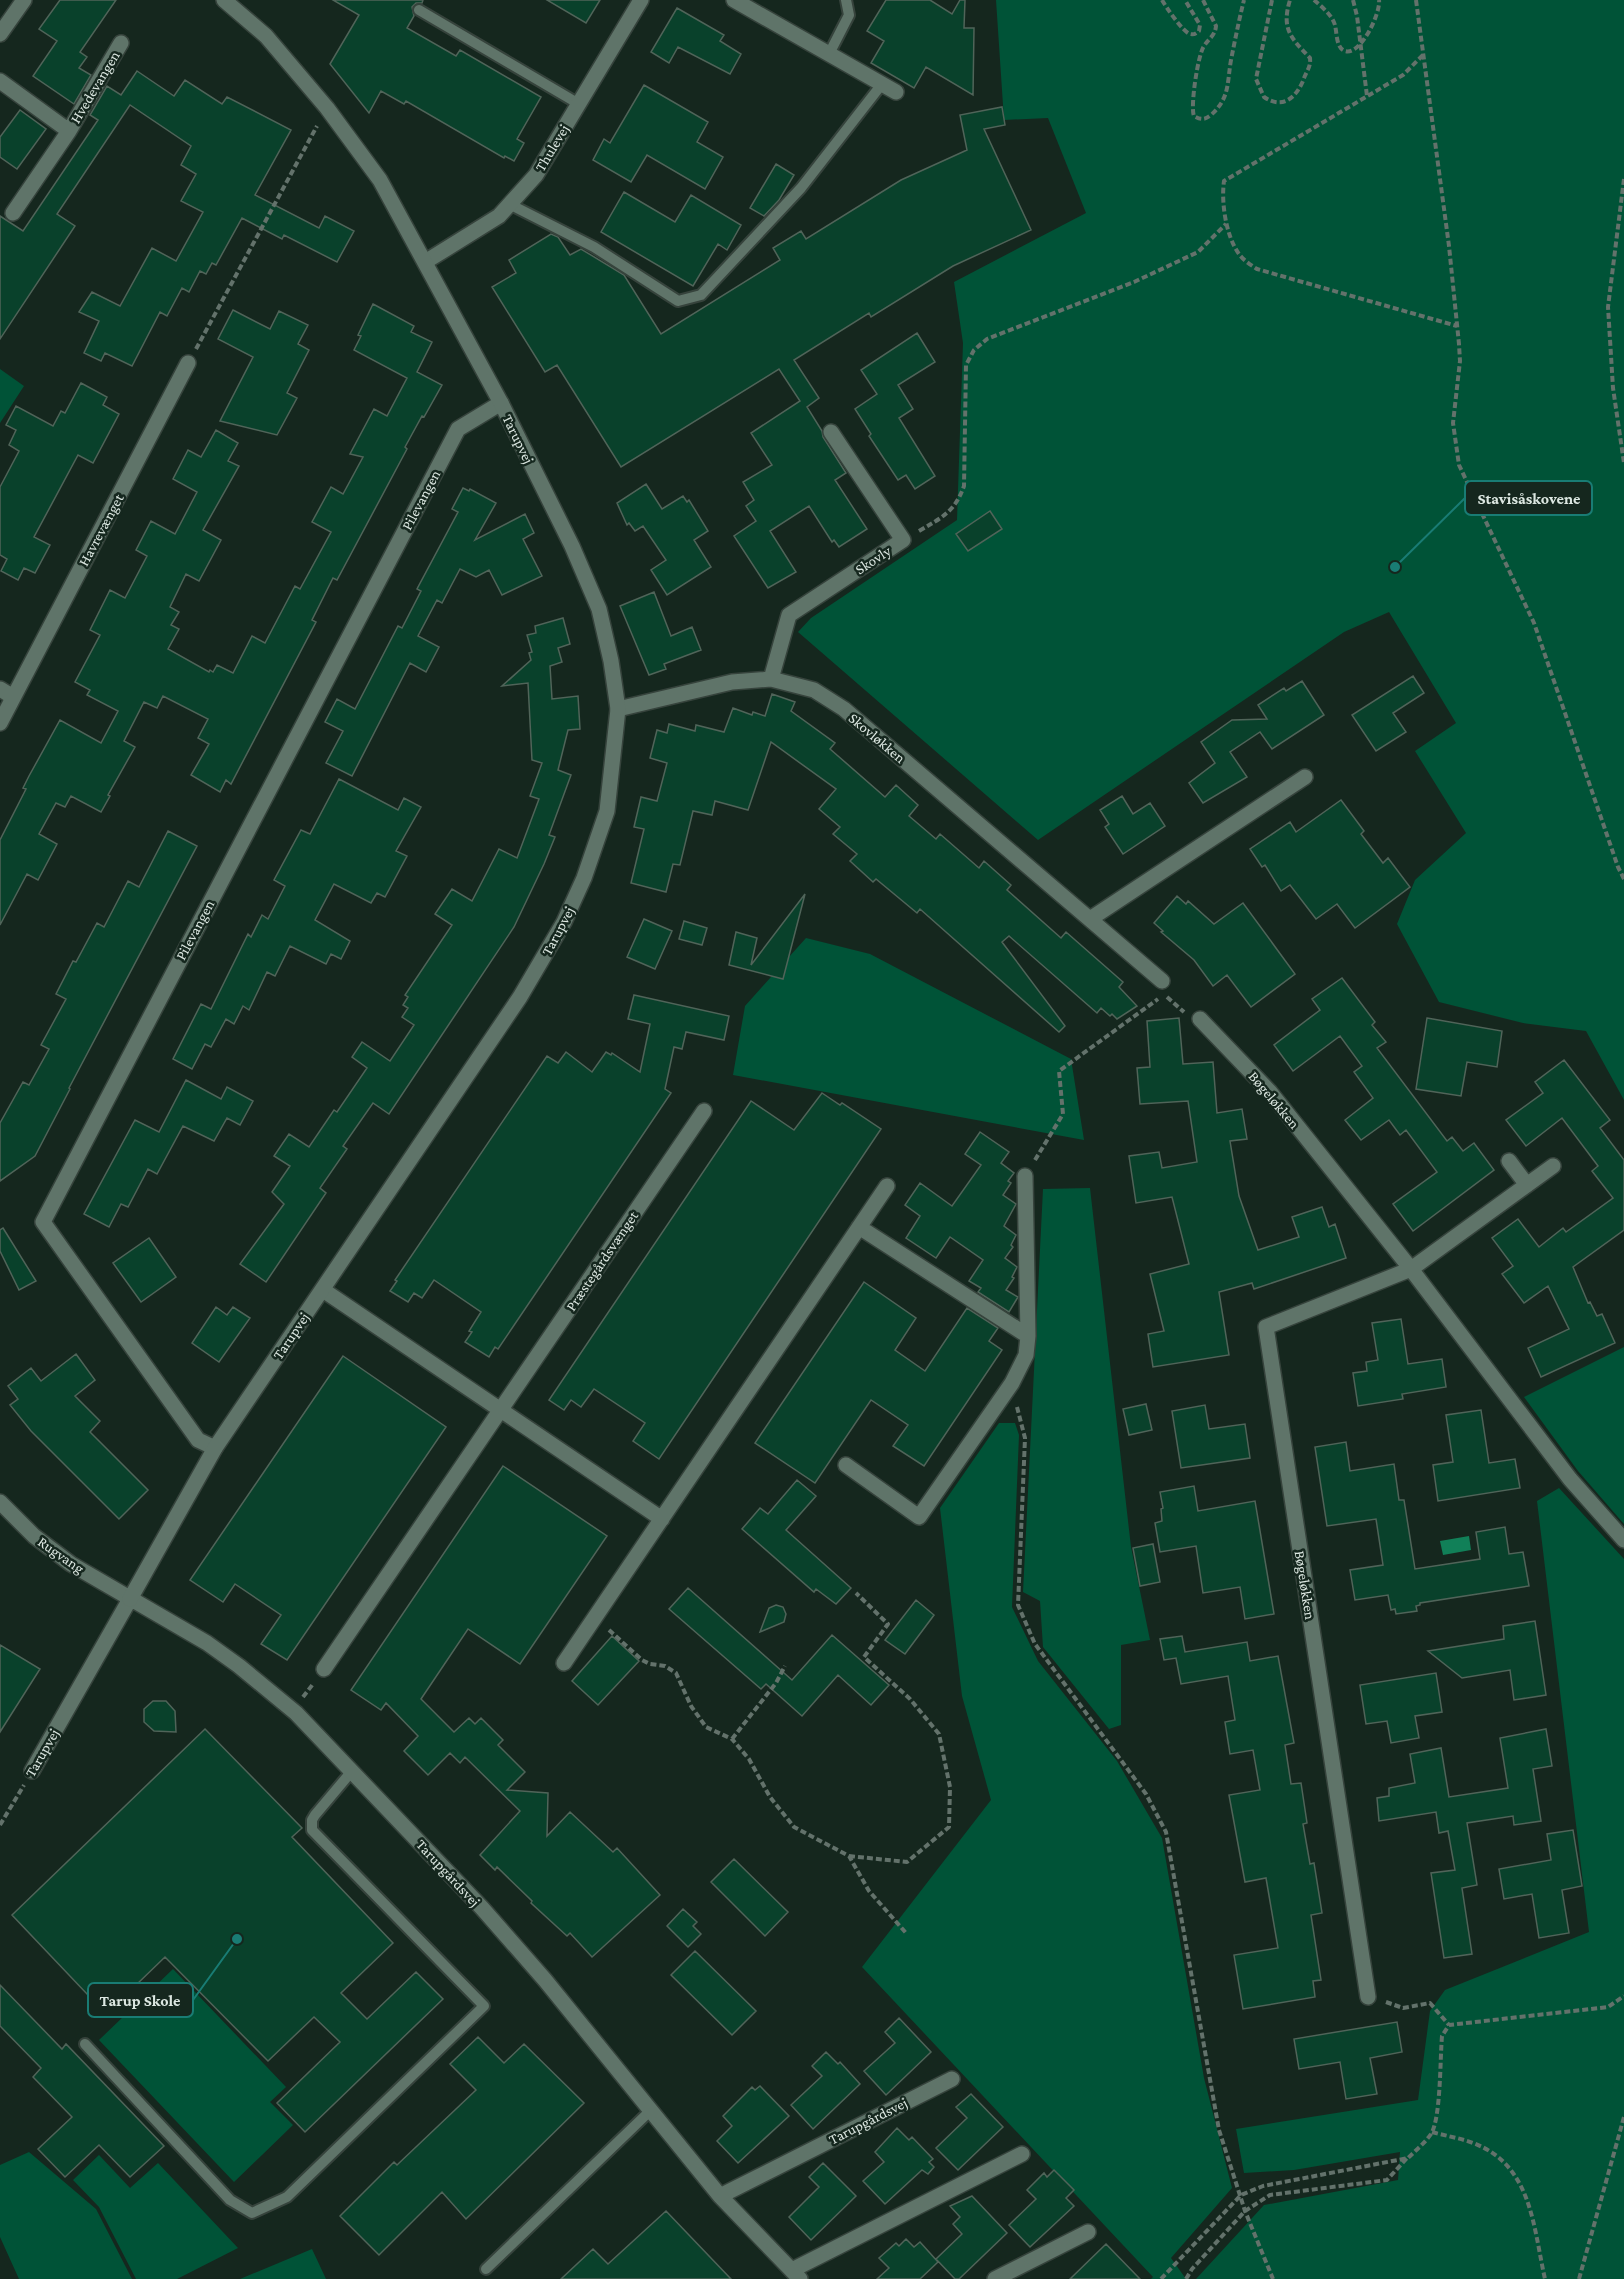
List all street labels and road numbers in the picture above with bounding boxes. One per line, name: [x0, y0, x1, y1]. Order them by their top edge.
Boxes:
street label: Hvedevangen: [67, 48, 124, 126]
street label: Thulevej: [532, 122, 573, 175]
street label: Tarupvej: [498, 412, 537, 467]
street label: Pilevangen: [399, 467, 444, 533]
street label: Havrevænget: [75, 490, 128, 569]
street label: Skovly: [852, 543, 894, 578]
street label: Skovløkken: [846, 710, 908, 766]
street label: Pilevangen: [173, 897, 218, 963]
street label: Tarupvej: [539, 904, 578, 959]
street label: Bøgeløkken: [1245, 1068, 1303, 1132]
street label: Præstegårdsvænget: [563, 1207, 643, 1314]
street label: Tarupvej: [270, 1310, 313, 1363]
street label: Rugvang: [34, 1533, 87, 1577]
street label: Bøgeløkken: [1291, 1549, 1318, 1621]
street label: Tarupvej: [22, 1726, 63, 1780]
street label: Tarupgårdsvej: [412, 1836, 483, 1910]
street label: Tarupgårdsvej: [826, 2094, 910, 2148]

